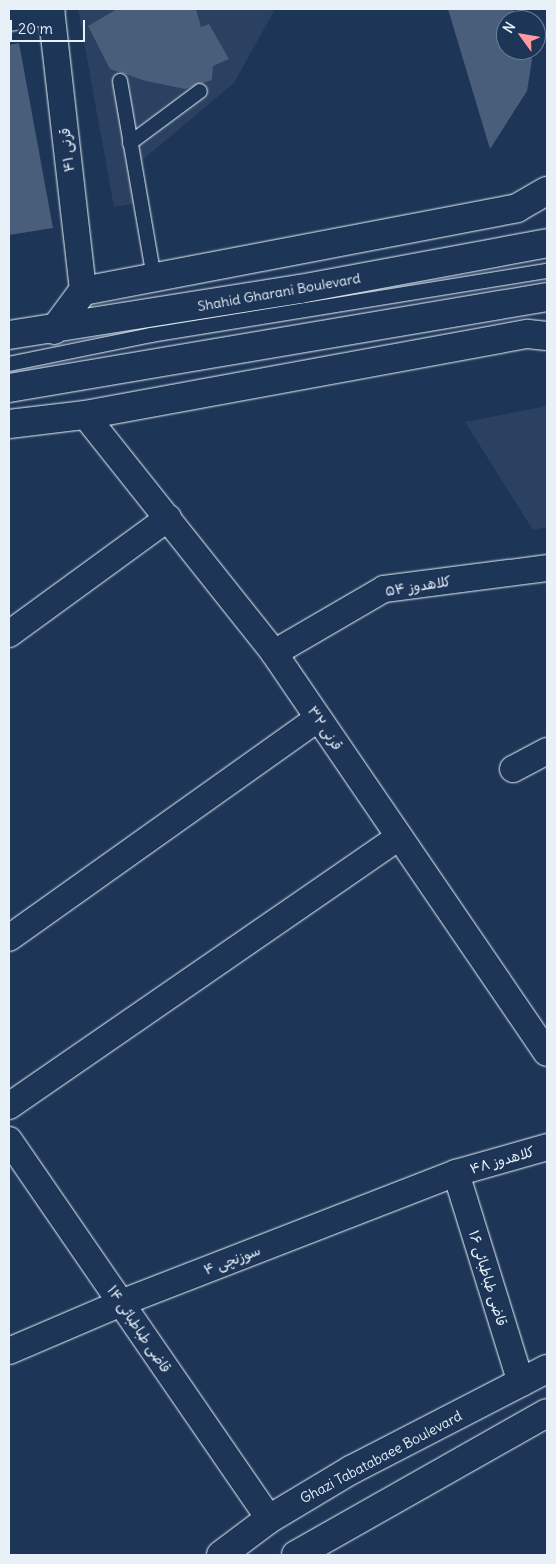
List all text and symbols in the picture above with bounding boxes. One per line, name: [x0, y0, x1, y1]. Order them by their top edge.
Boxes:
scale bar: [12, 10, 88, 42]
north arrow: [496, 10, 546, 60]
text: 20 m: [18, 19, 53, 38]
text: N: [499, 19, 519, 36]
street label: قرنی ۴۱: [56, 127, 78, 173]
street label: Shahid Gharani Boulevard: [196, 269, 362, 315]
street label: کلاهدوز ۵۴: [384, 573, 452, 599]
street label: قرنی ۳۲: [304, 703, 346, 753]
street label: کلاهدوز ۴۸: [468, 1143, 536, 1177]
street label: قاضی طباطبائی ۱۶: [465, 1228, 511, 1328]
street label: سوزنچی ۴: [201, 1242, 263, 1278]
street label: قاضی طباطبائی ۱۴: [104, 1282, 174, 1376]
street label: Ghazi Tabatabaee Boulevard: [297, 1407, 465, 1507]

